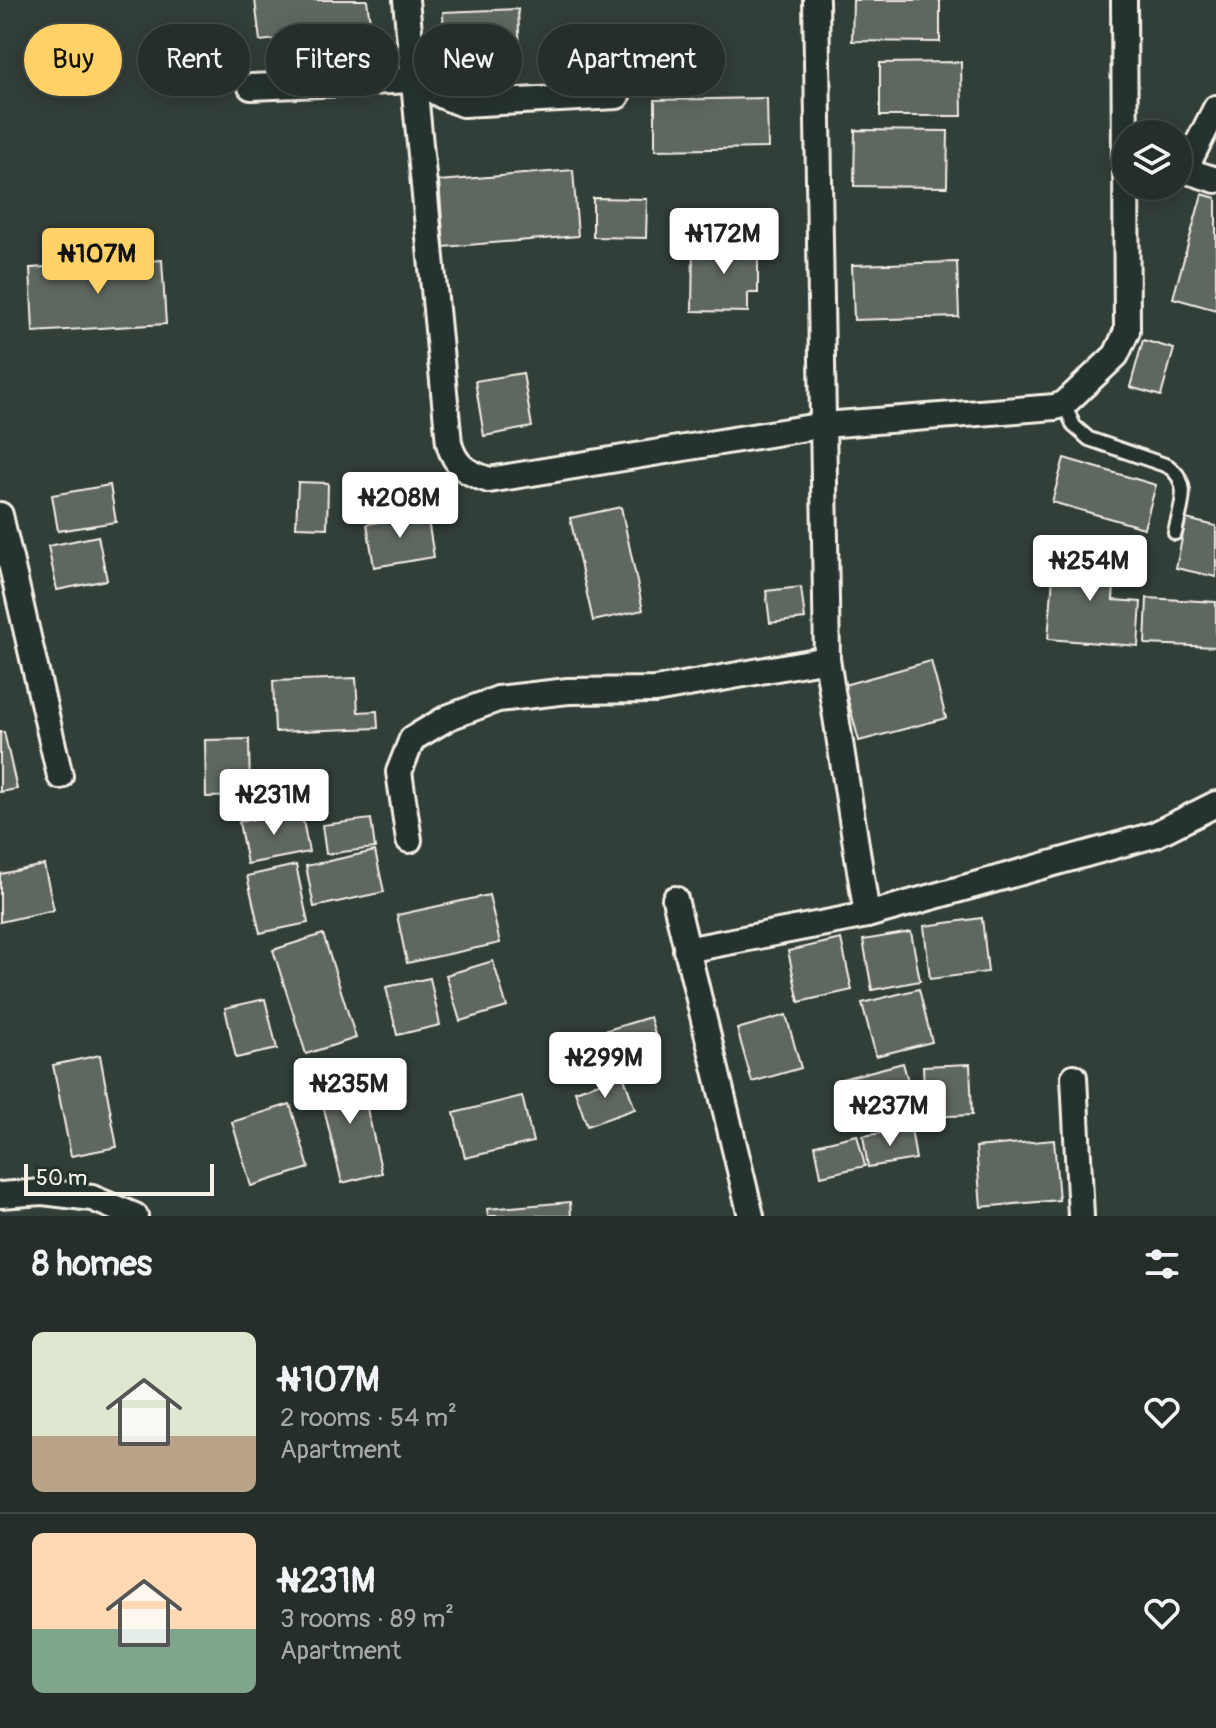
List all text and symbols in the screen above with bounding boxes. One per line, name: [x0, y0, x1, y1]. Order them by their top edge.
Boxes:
chip: Buy: [24, 24, 122, 96]
chip: Rent: [138, 24, 250, 96]
chip: Filters: [266, 24, 398, 96]
chip: New: [414, 24, 522, 96]
chip: Apartment: [538, 24, 725, 96]
map controls: [1112, 120, 1192, 200]
button: layers: [1112, 120, 1192, 200]
pin: ₦172M: [668, 208, 780, 276]
text: ₦172M: [688, 218, 760, 250]
pin: ₦107M: [42, 228, 154, 296]
text: ₦107M: [60, 238, 136, 270]
pin: ₦208M: [344, 472, 456, 540]
text: ₦208M: [360, 482, 440, 514]
pin: ₦254M: [1034, 535, 1146, 603]
text: ₦254M: [1051, 545, 1129, 577]
pin: ₦231M: [218, 769, 330, 837]
text: ₦231M: [238, 779, 310, 811]
pin: ₦299M: [549, 1032, 661, 1100]
text: ₦299M: [567, 1042, 643, 1074]
pin: ₦235M: [294, 1058, 406, 1126]
text: ₦235M: [312, 1068, 388, 1100]
pin: ₦237M: [834, 1080, 946, 1148]
text: ₦237M: [852, 1090, 928, 1122]
scale bar: [24, 1160, 214, 1196]
text: 50 m: [36, 1164, 87, 1192]
icon: filters: [1140, 1242, 1184, 1286]
text: 8 homes: [32, 1243, 152, 1286]
text: ₦107M: [280, 1359, 379, 1402]
icon: home: [96, 1364, 192, 1460]
icon: heart: [1140, 1390, 1184, 1434]
text: 2 rooms · 54 m²: [280, 1402, 457, 1434]
text: Apartment: [280, 1434, 401, 1466]
text: ₦231M: [280, 1560, 375, 1603]
icon: home: [96, 1565, 192, 1661]
icon: heart: [1140, 1591, 1184, 1635]
text: 3 rooms · 89 m²: [280, 1603, 454, 1635]
text: Apartment: [280, 1635, 401, 1667]

